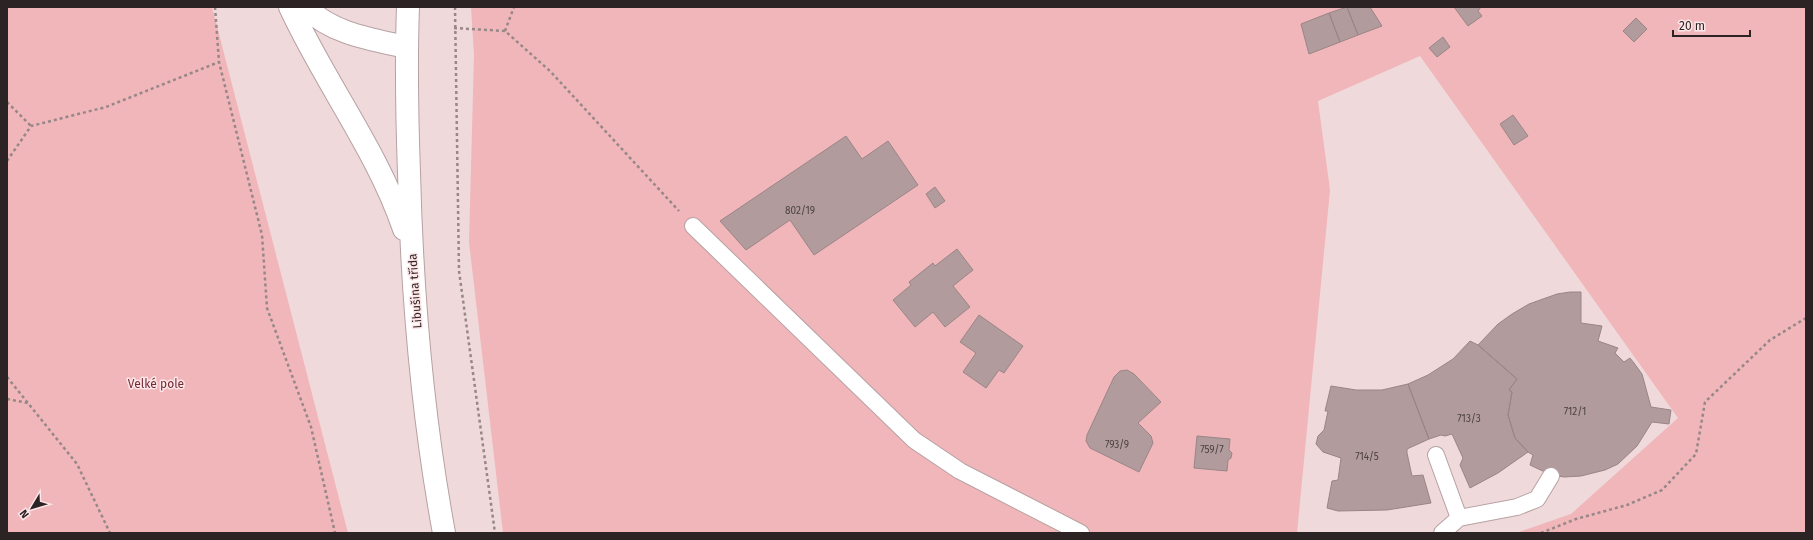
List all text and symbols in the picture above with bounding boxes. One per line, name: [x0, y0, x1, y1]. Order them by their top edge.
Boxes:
scale bar: [1673, 12, 1750, 38]
text: 20 m: [1679, 19, 1705, 33]
house number: 802/19: [785, 205, 815, 217]
street label: Libušina třída: [405, 253, 425, 329]
park label: Velké pole: [128, 377, 184, 391]
house number: 712/1: [1564, 406, 1586, 418]
house number: 713/3: [1457, 413, 1481, 425]
house number: 793/9: [1105, 439, 1129, 451]
house number: 759/7: [1200, 444, 1224, 456]
house number: 714/5: [1355, 451, 1379, 463]
north arrow: [12, 488, 52, 528]
text: N: [17, 507, 32, 521]

